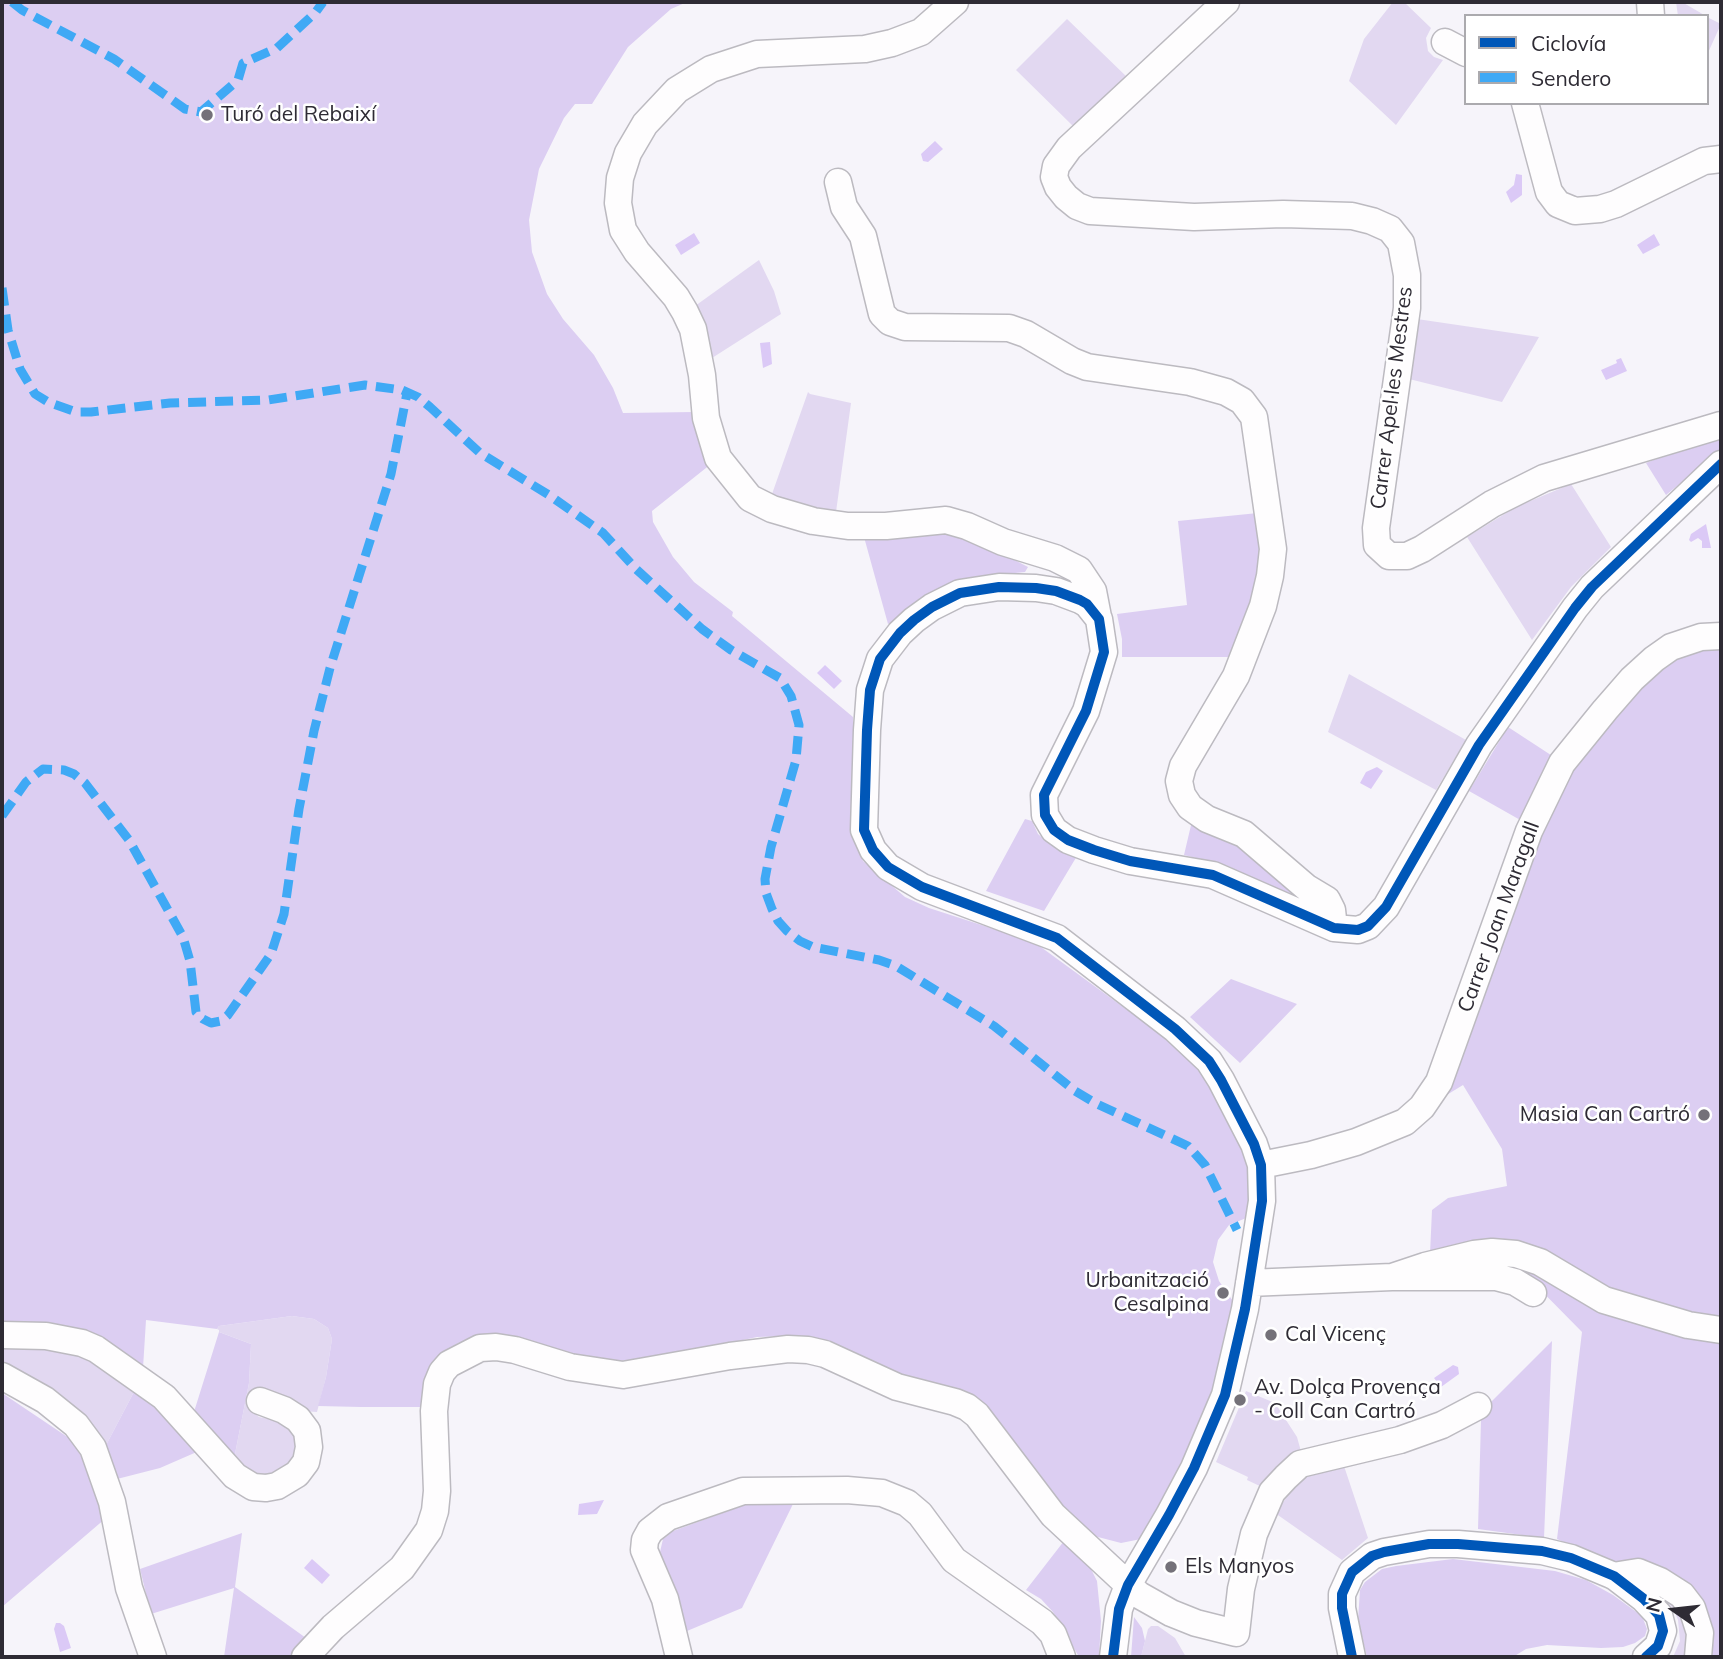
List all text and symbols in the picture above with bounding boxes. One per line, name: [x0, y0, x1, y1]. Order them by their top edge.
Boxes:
legend: [1464, 14, 1709, 105]
text: Ciclovía: [1531, 30, 1606, 56]
text: Sendero: [1531, 65, 1611, 91]
place label: Turó del Rebaixí: [221, 102, 376, 128]
marker: Turó del Rebaixí: [199, 107, 215, 123]
street label: Carrer Apel·les Mestres: [1366, 285, 1418, 511]
street label: Carrer Joan Maragall: [1453, 818, 1545, 1016]
place label: Masia Can Cartró: [1520, 1102, 1690, 1128]
marker: Masia Can Cartró: [1696, 1107, 1712, 1123]
place label: Urbanització Cesalpina: [1085, 1268, 1209, 1318]
marker: Urbanització Cesalpina: [1215, 1285, 1231, 1301]
place label: Cal Vicenç: [1285, 1322, 1386, 1348]
marker: Cal Vicenç: [1263, 1327, 1279, 1343]
place label: Av. Dolça Provença - Coll Can Cartró: [1254, 1375, 1441, 1425]
marker: Av. Dolça Provença - Coll Can Cartró: [1232, 1392, 1248, 1408]
place label: Els Manyos: [1185, 1554, 1294, 1580]
marker: Els Manyos: [1163, 1559, 1179, 1575]
north arrow: [1639, 1575, 1709, 1645]
text: N: [1640, 1595, 1667, 1615]

